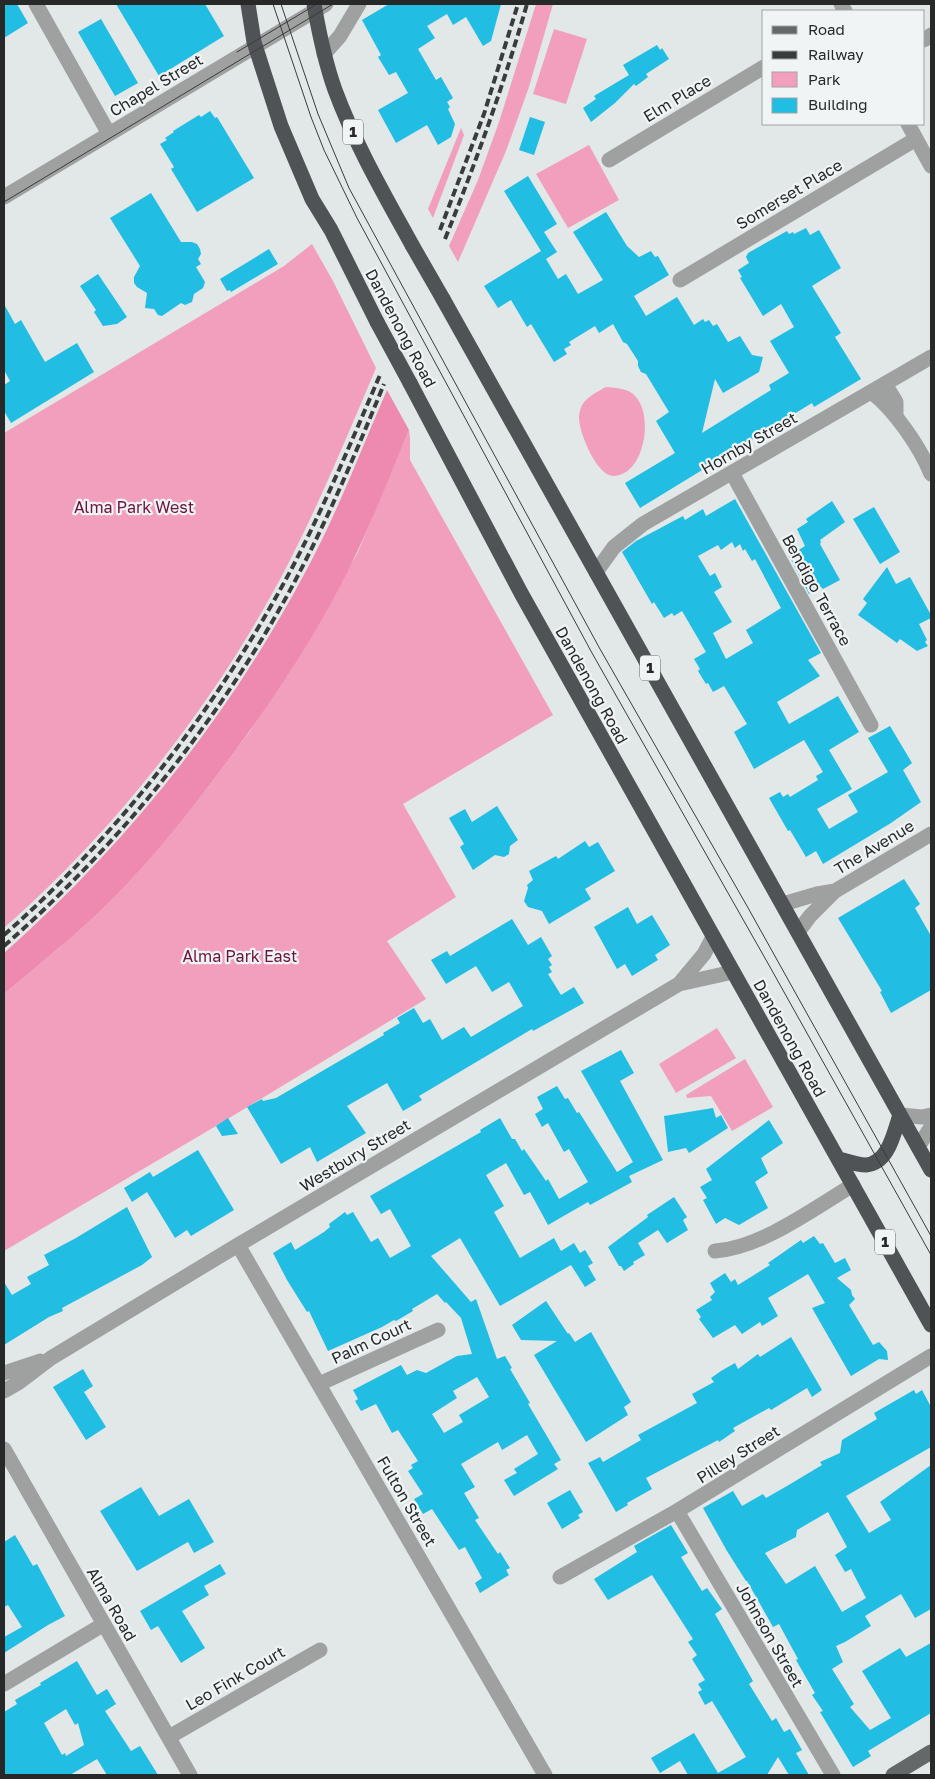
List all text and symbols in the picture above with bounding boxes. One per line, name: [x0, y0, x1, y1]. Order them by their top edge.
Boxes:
legend: [762, 10, 925, 125]
text: Road: [808, 20, 845, 38]
text: Railway: [808, 45, 864, 63]
street label: Chapel Street: [106, 49, 206, 121]
street label: Elm Place: [639, 70, 715, 126]
text: Park: [808, 70, 841, 88]
text: Building: [808, 95, 868, 113]
road number: 1: [343, 120, 363, 144]
street label: Somerset Place: [732, 154, 846, 234]
street label: Dandenong Road: [361, 265, 441, 391]
street label: Hornby Street: [697, 407, 801, 479]
park label: Alma Park West: [74, 497, 194, 517]
street label: Bendigo Terrace: [778, 531, 856, 649]
street label: Dandenong Road: [551, 623, 633, 747]
road number: 1: [640, 656, 660, 680]
street label: The Avenue: [830, 815, 918, 879]
park label: Alma Park East: [183, 946, 297, 966]
street label: Dandenong Road: [749, 976, 831, 1100]
street label: Westbury Street: [296, 1114, 414, 1196]
road number: 1: [875, 1230, 895, 1254]
street label: Palm Court: [328, 1314, 414, 1368]
street label: Pilley Street: [693, 1421, 783, 1487]
street label: Fulton Street: [373, 1452, 441, 1550]
street label: Alma Road: [83, 1564, 141, 1644]
street label: Johnson Street: [732, 1579, 808, 1691]
street label: Leo Fink Court: [182, 1641, 288, 1715]

